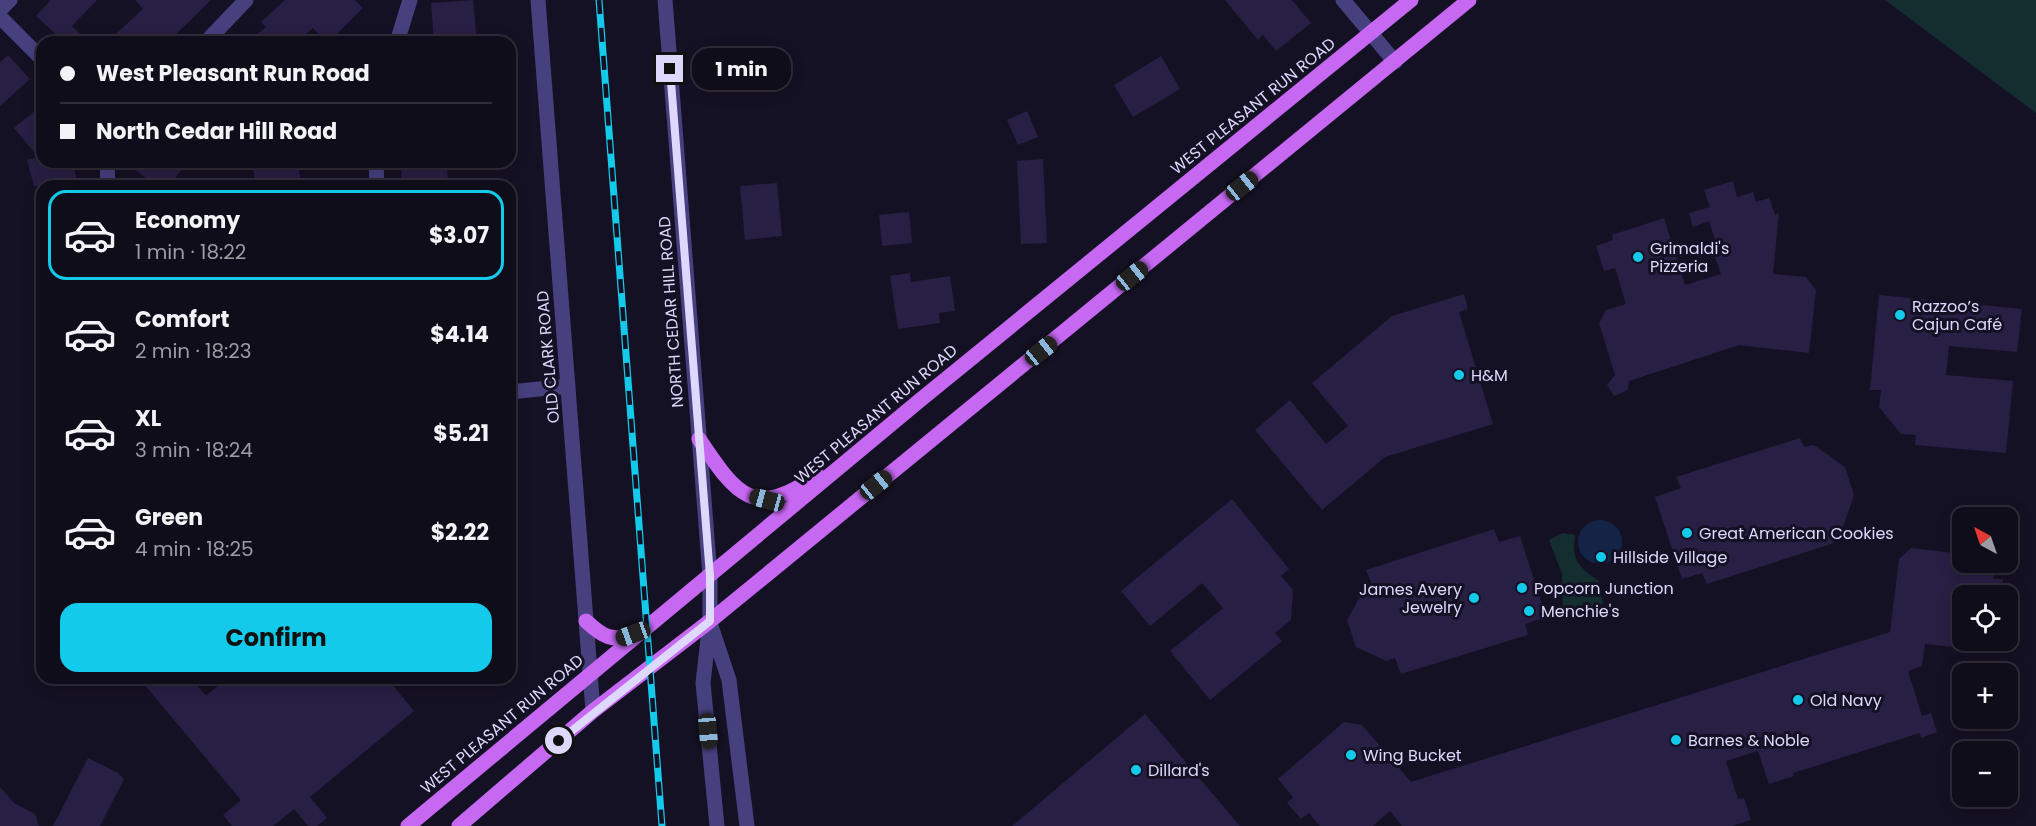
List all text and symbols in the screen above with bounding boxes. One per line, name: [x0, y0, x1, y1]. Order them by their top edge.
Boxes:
street label: WEST PLEASANT RUN ROAD: [1166, 32, 1340, 180]
callout: 1 min: [691, 48, 790, 90]
route end: [656, 55, 683, 82]
text: 1 min: [715, 55, 768, 83]
text: West Pleasant Run Road: [96, 58, 370, 89]
text: North Cedar Hill Road: [96, 116, 337, 147]
car: [1222, 168, 1262, 204]
text: Economy: [135, 205, 240, 236]
icon: car: [63, 208, 117, 262]
street label: NORTH CEDAR HILL ROAD: [653, 216, 689, 408]
text: $3.07: [429, 220, 489, 251]
place label: Grimaldi's Pizzeria: [1650, 237, 1729, 278]
text: 1 min · 18:22: [135, 238, 246, 266]
marker: Grimaldi's Pizzeria: [1631, 250, 1645, 264]
car: [1112, 258, 1152, 294]
street label: OLD CLARK ROAD: [531, 290, 565, 424]
place label: Razzoo’s Cajun Café: [1912, 295, 2002, 336]
text: Comfort: [135, 304, 229, 335]
icon: car: [63, 307, 117, 361]
marker: Razzoo’s Cajun Café: [1893, 308, 1907, 322]
text: $4.14: [430, 319, 489, 350]
car: [1021, 333, 1061, 369]
text: 2 min · 18:23: [135, 337, 252, 365]
street label: WEST PLEASANT RUN ROAD: [790, 339, 962, 489]
place label: H&M: [1471, 364, 1508, 387]
marker: H&M: [1452, 368, 1466, 382]
text: XL: [135, 403, 161, 434]
icon: car: [63, 406, 117, 460]
text: $5.21: [433, 418, 489, 449]
text: 3 min · 18:24: [135, 436, 253, 464]
car: [856, 467, 896, 503]
car: [747, 487, 787, 513]
text: Green: [135, 502, 203, 533]
icon: car: [63, 505, 117, 559]
north arrow: [1952, 507, 2018, 573]
map controls: [1952, 507, 2018, 807]
text: $2.22: [431, 517, 489, 548]
place label: Great American Cookies: [1699, 522, 1894, 545]
marker: Great American Cookies: [1680, 526, 1694, 540]
text: 4 min · 18:25: [135, 535, 254, 563]
place label: Hillside Village: [1613, 546, 1727, 569]
marker: Hillside Village: [1594, 550, 1608, 564]
place label: Popcorn Junction: [1534, 577, 1674, 600]
place label: James Avery Jewelry: [1359, 578, 1462, 619]
marker: Popcorn Junction: [1515, 581, 1529, 595]
button: locate: [1952, 585, 2018, 651]
marker: James Avery Jewelry: [1467, 591, 1481, 605]
place label: Menchie's: [1541, 600, 1620, 623]
button: Confirm: [60, 603, 492, 672]
marker: Menchie's: [1522, 604, 1536, 618]
car: [613, 619, 653, 649]
street label: WEST PLEASANT RUN ROAD: [416, 649, 588, 799]
button: +: [1952, 663, 2018, 729]
place label: Old Navy: [1810, 689, 1882, 712]
marker: Old Navy: [1791, 693, 1805, 707]
car: [697, 712, 719, 750]
route start: [545, 727, 572, 754]
place label: Barnes & Noble: [1688, 729, 1810, 752]
marker: Barnes & Noble: [1669, 733, 1683, 747]
button: −: [1952, 741, 2018, 807]
place label: Wing Bucket: [1363, 744, 1462, 767]
marker: Wing Bucket: [1344, 748, 1358, 762]
place label: Dillard's: [1148, 759, 1210, 782]
marker: Dillard's: [1129, 763, 1143, 777]

